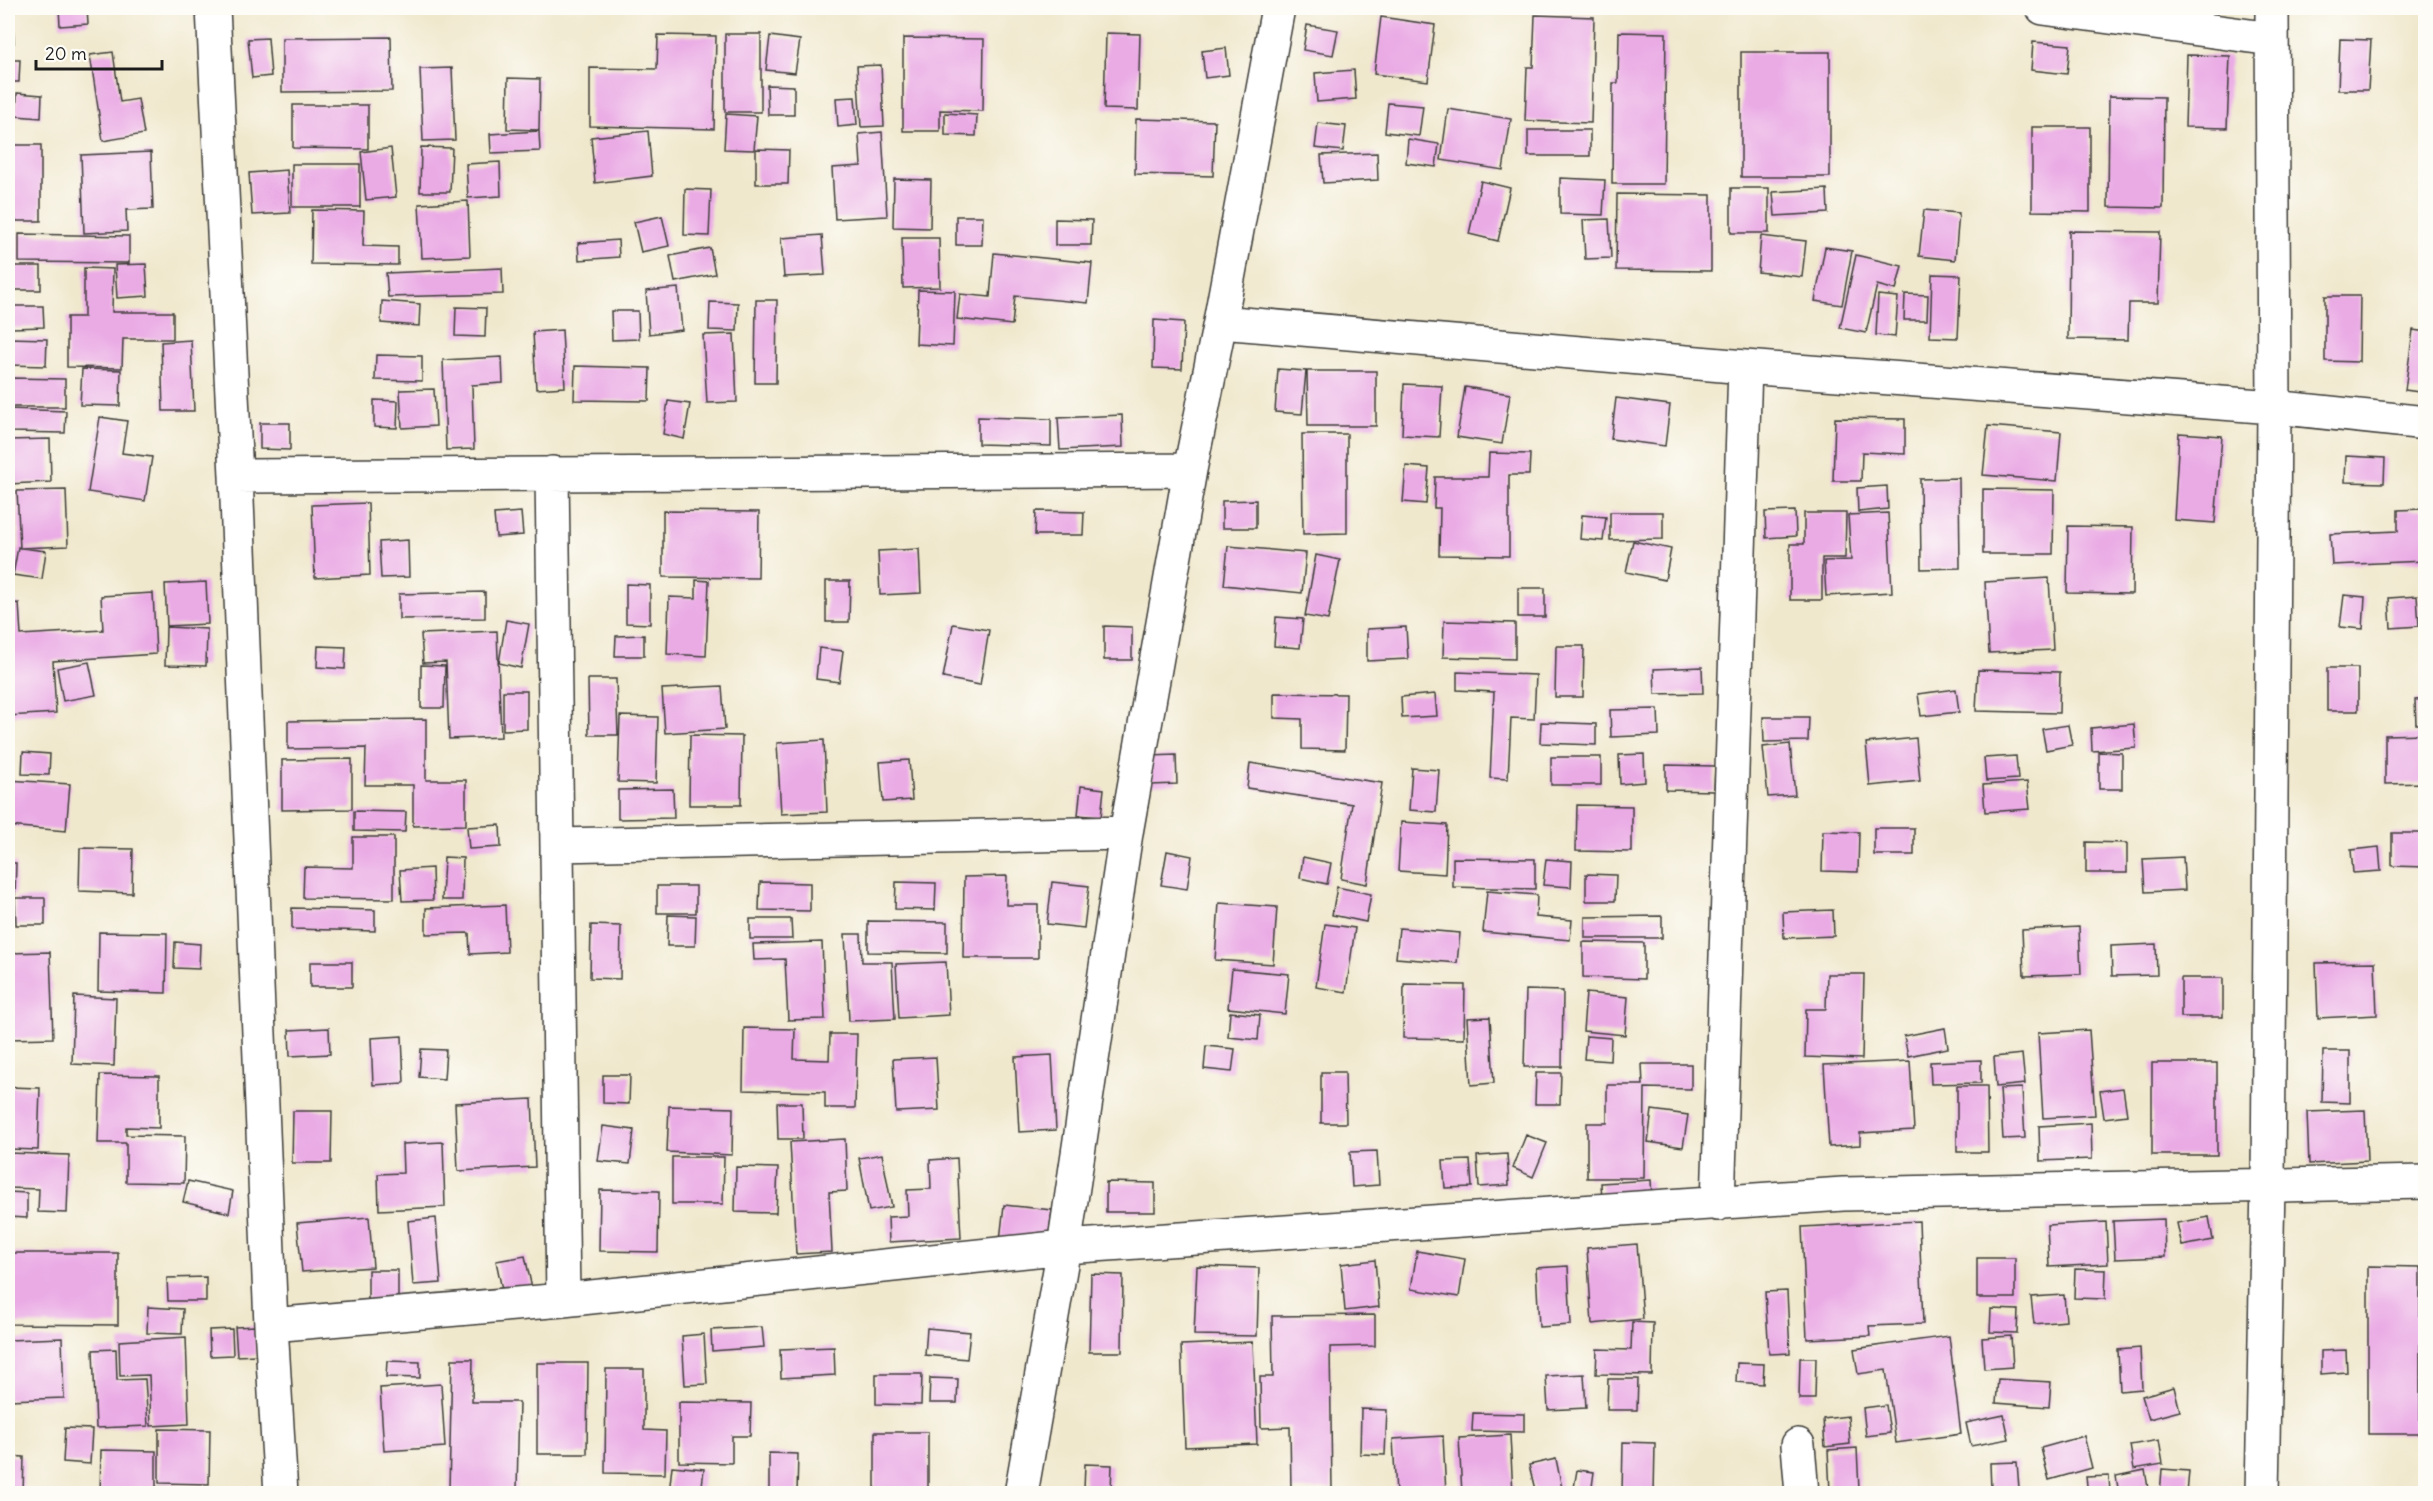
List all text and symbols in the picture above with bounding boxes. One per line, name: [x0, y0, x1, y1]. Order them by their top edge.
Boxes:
scale bar: [36, 33, 162, 71]
text: 20 m: [45, 42, 87, 65]

